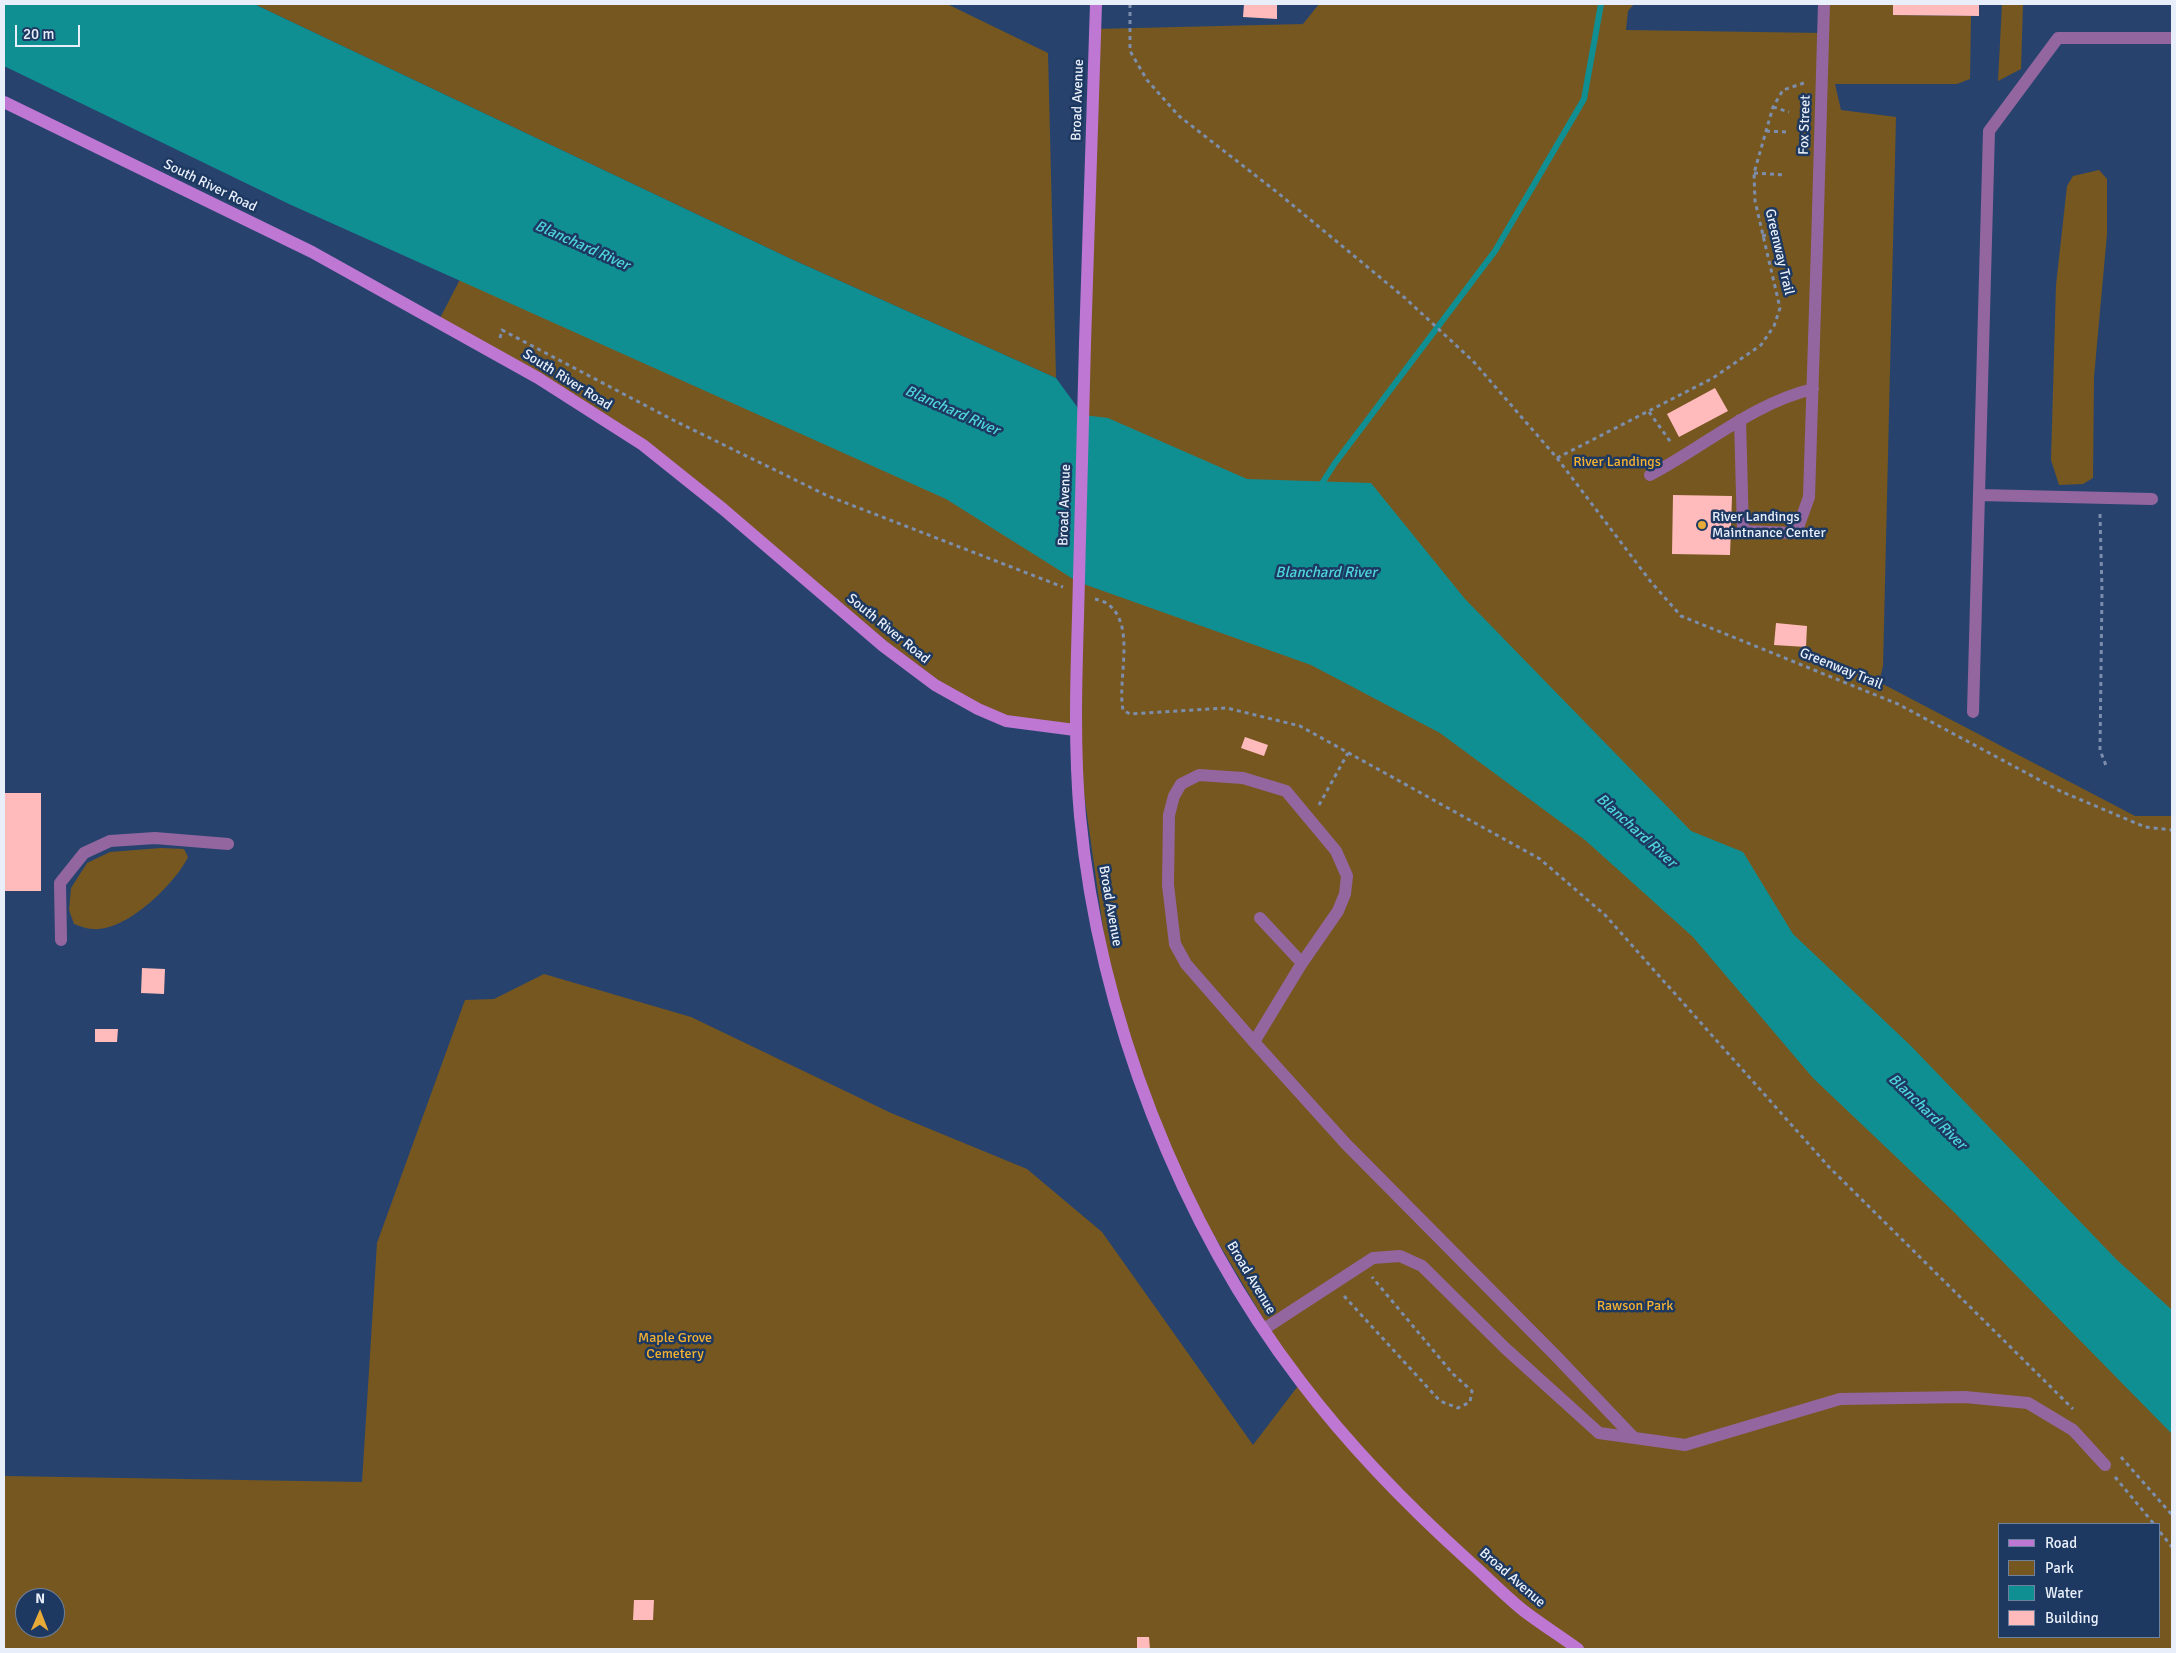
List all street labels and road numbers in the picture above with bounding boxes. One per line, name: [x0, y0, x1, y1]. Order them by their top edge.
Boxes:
street label: Broad Avenue: [1068, 59, 1088, 141]
street label: Fox Street: [1796, 95, 1814, 155]
street label: South River Road: [161, 156, 259, 216]
street label: Greenway Trail: [1761, 207, 1797, 297]
street label: South River Road: [519, 346, 615, 414]
street label: Broad Avenue: [1055, 464, 1075, 546]
street label: South River Road: [843, 590, 933, 668]
street label: Greenway Trail: [1797, 645, 1885, 693]
street label: Broad Avenue: [1095, 864, 1125, 948]
street label: Broad Avenue: [1223, 1239, 1279, 1317]
street label: Broad Avenue: [1476, 1545, 1548, 1611]

